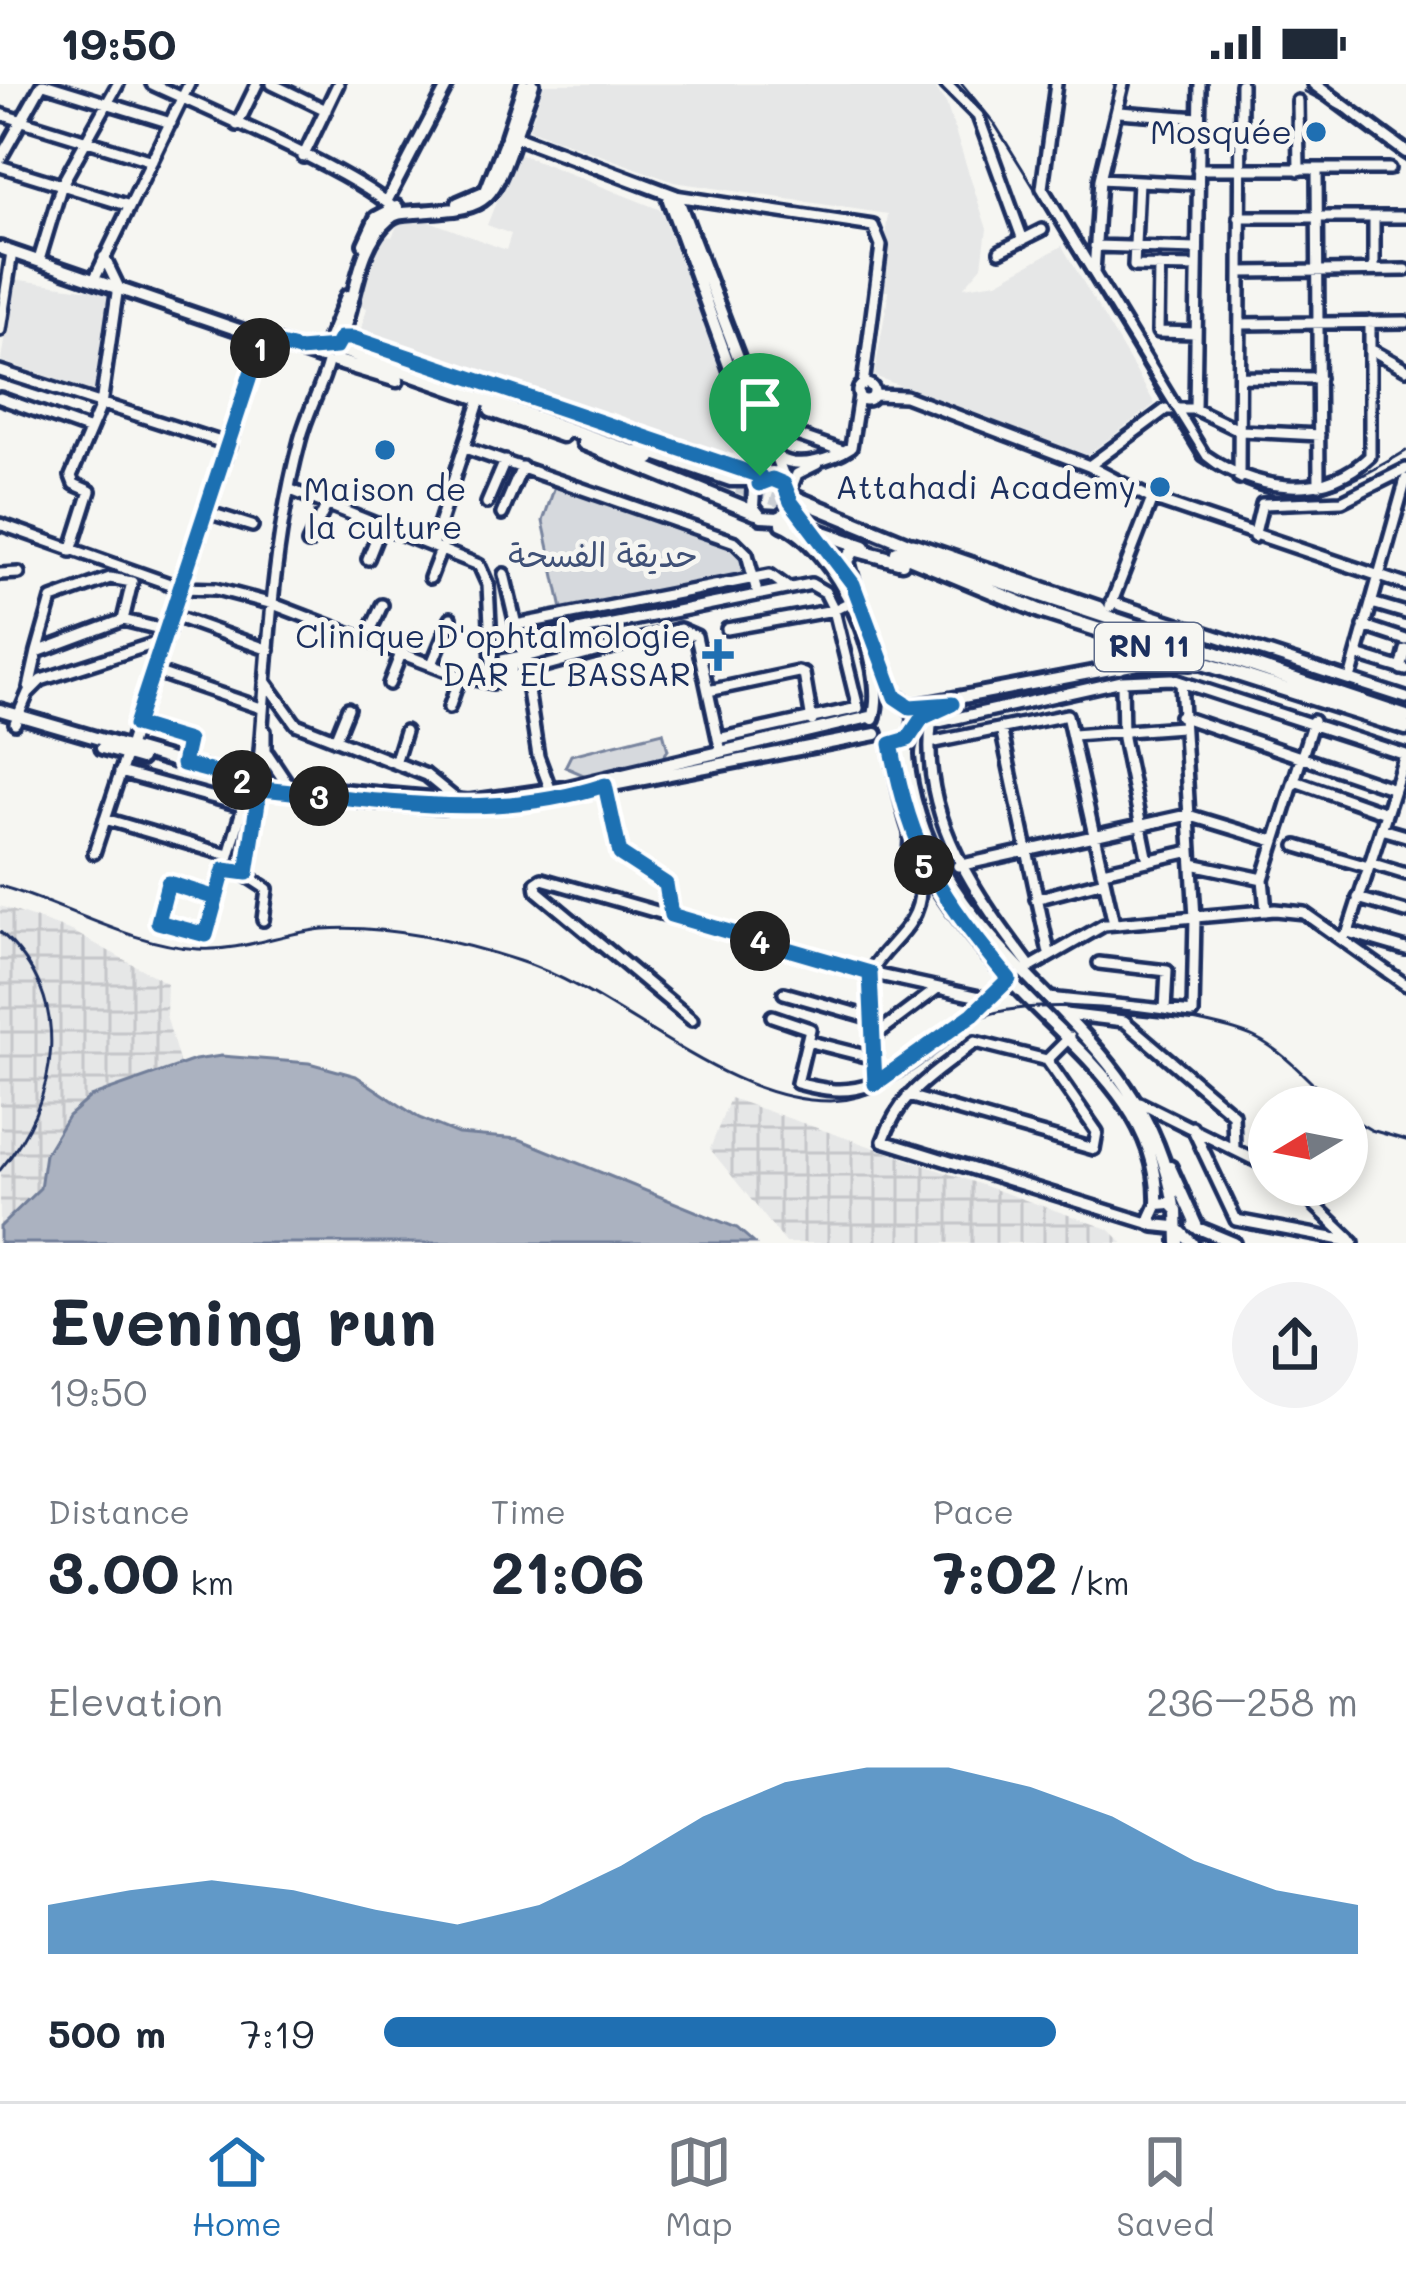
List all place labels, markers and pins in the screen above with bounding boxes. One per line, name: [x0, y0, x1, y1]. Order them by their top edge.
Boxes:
place label: Mosquée: [1150, 109, 1292, 152]
marker: Mosquée: [1303, 119, 1329, 145]
pin: 1: [230, 318, 290, 378]
pin: [709, 353, 811, 476]
marker: Maison de la culture: [372, 437, 398, 463]
place label: Attahadi Academy: [835, 464, 1136, 508]
place label: Maison de la culture: [304, 466, 466, 547]
marker: Attahadi Academy: [1147, 474, 1173, 500]
place label: Clinique D'ophtalmologie DAR EL BASSAR: [295, 613, 691, 694]
marker: Clinique D'ophtalmologie DAR EL BASSAR: [702, 639, 734, 671]
pin: 2: [212, 750, 272, 810]
pin: 3: [289, 766, 349, 826]
pin: 5: [894, 835, 954, 895]
pin: 4: [730, 911, 790, 971]

